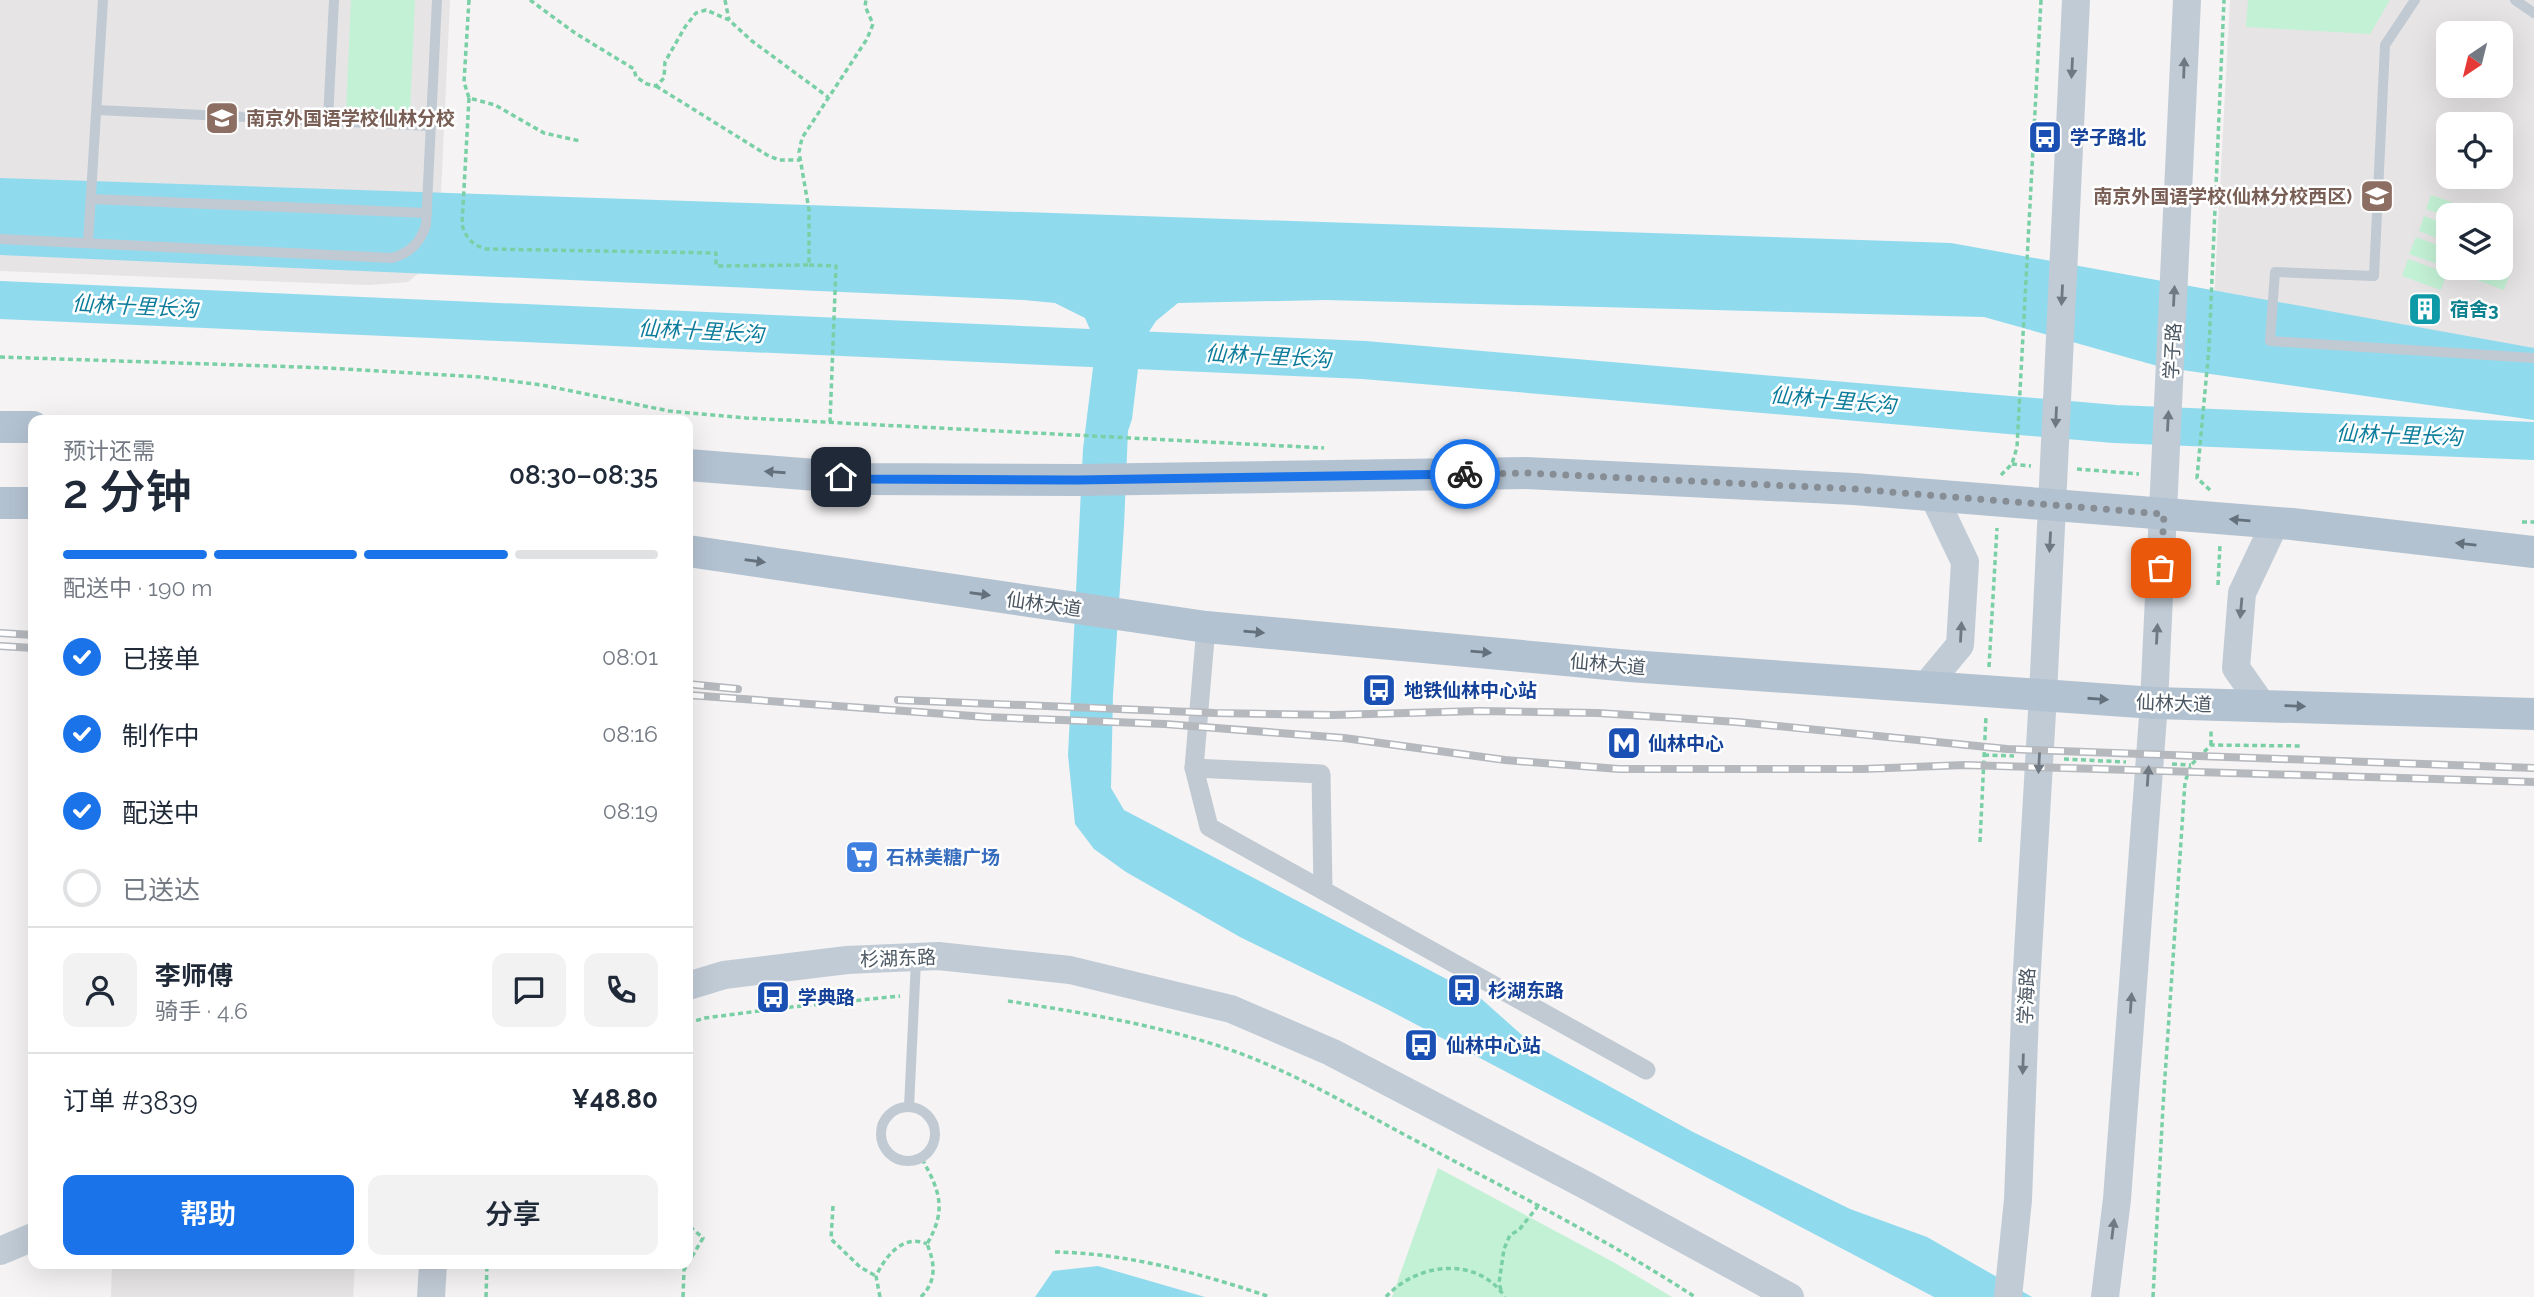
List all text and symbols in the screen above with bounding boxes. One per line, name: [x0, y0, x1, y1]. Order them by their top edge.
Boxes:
north arrow: [2436, 21, 2513, 98]
map controls: [2436, 21, 2513, 280]
one-way arrow: [2067, 57, 2078, 79]
one-way arrow: [2179, 57, 2190, 79]
school or university icon: 南京外国语学校仙林分校: [203, 99, 241, 137]
place label: 南京外国语学校仙林分校: [246, 107, 455, 129]
button: locate: [2436, 112, 2513, 189]
bus stop icon: 学子路北: [2026, 118, 2064, 156]
place label: 学子路北: [2070, 126, 2146, 148]
school or university icon: 南京外国语学校(仙林分校西区): [2358, 177, 2396, 215]
place label: 南京外国语学校(仙林分校西区): [2093, 185, 2352, 207]
button: layers: [2436, 203, 2513, 280]
one-way arrow: [2169, 284, 2180, 306]
one-way arrow: [2056, 285, 2067, 307]
water label: 仙林十里长沟: [71, 290, 201, 322]
building icon: 宿舍3: [2406, 290, 2444, 328]
place label: 宿舍3: [2450, 298, 2499, 320]
water label: 仙林十里长沟: [637, 315, 767, 347]
street label: 学子路: [2160, 322, 2184, 380]
water label: 仙林十里长沟: [1204, 340, 1334, 372]
water label: 仙林十里长沟: [1769, 382, 1899, 418]
one-way arrow: [2050, 406, 2061, 428]
one-way arrow: [2163, 410, 2174, 432]
water label: 仙林十里长沟: [2336, 420, 2464, 450]
text: 预计还需: [63, 437, 155, 464]
courier: [1430, 439, 1500, 509]
pin: [811, 447, 871, 507]
icon: bike: [1446, 455, 1484, 493]
icon: home: [822, 458, 860, 496]
text: 08:30–08:35: [509, 460, 658, 490]
text: 2 分钟: [63, 465, 192, 519]
one-way arrow: [764, 466, 786, 477]
one-way arrow: [2229, 514, 2251, 525]
one-way arrow: [2045, 531, 2056, 553]
pin: [2131, 538, 2191, 598]
one-way arrow: [2455, 538, 2477, 549]
icon: bag: [2142, 549, 2180, 587]
one-way arrow: [744, 556, 766, 567]
text: 配送中 · 190 m: [63, 574, 212, 601]
street label: 仙林大道: [1005, 588, 1083, 620]
one-way arrow: [969, 589, 991, 600]
one-way arrow: [2235, 597, 2246, 619]
one-way arrow: [1956, 620, 1967, 642]
one-way arrow: [2152, 623, 2163, 645]
one-way arrow: [1243, 627, 1265, 638]
icon: check: [63, 638, 101, 676]
text: 08:01: [602, 643, 658, 670]
text: 已接单: [122, 644, 200, 674]
one-way arrow: [1470, 647, 1492, 658]
street label: 仙林大道: [1569, 650, 1647, 678]
bus stop icon: 地铁仙林中心站: [1360, 671, 1398, 709]
place label: 地铁仙林中心站: [1404, 679, 1537, 701]
street label: 仙林大道: [2136, 691, 2212, 715]
one-way arrow: [2088, 694, 2110, 705]
one-way arrow: [2285, 701, 2307, 712]
icon: check: [63, 715, 101, 753]
text: 08:16: [602, 720, 658, 747]
text: 制作中: [122, 721, 200, 751]
metro station icon: 仙林中心: [1605, 724, 1643, 762]
place label: 仙林中心: [1648, 732, 1724, 754]
one-way arrow: [2033, 752, 2044, 774]
one-way arrow: [2143, 764, 2154, 786]
icon: check: [63, 792, 101, 830]
text: 08:19: [603, 797, 658, 824]
text: 配送中: [122, 798, 200, 828]
supermarket icon: 石林美糖广场: [843, 838, 881, 876]
place label: 石林美糖广场: [886, 846, 1000, 868]
text: 已送达: [122, 875, 200, 905]
street label: 杉湖东路: [860, 946, 936, 970]
button: person: [63, 953, 137, 1027]
button: chat: [492, 953, 566, 1027]
button: phone: [584, 953, 658, 1027]
text: 李师傅: [155, 961, 233, 991]
street label: 学海路: [2014, 967, 2038, 1025]
bus stop icon: 杉湖东路: [1445, 971, 1483, 1009]
bus stop icon: 学典路: [754, 978, 792, 1016]
place label: 杉湖东路: [1488, 979, 1564, 1001]
place label: 学典路: [798, 986, 855, 1008]
one-way arrow: [2126, 991, 2137, 1013]
text: 骑手 · 4.6: [155, 997, 248, 1024]
bus stop icon: 仙林中心站: [1402, 1026, 1440, 1064]
place label: 仙林中心站: [1446, 1034, 1541, 1056]
one-way arrow: [2017, 1053, 2029, 1075]
text: ¥48.80: [571, 1084, 658, 1114]
text: 订单 #3839: [63, 1086, 198, 1116]
button: 帮助: [63, 1175, 354, 1255]
button: 分享: [368, 1175, 658, 1255]
one-way arrow: [2108, 1218, 2119, 1240]

